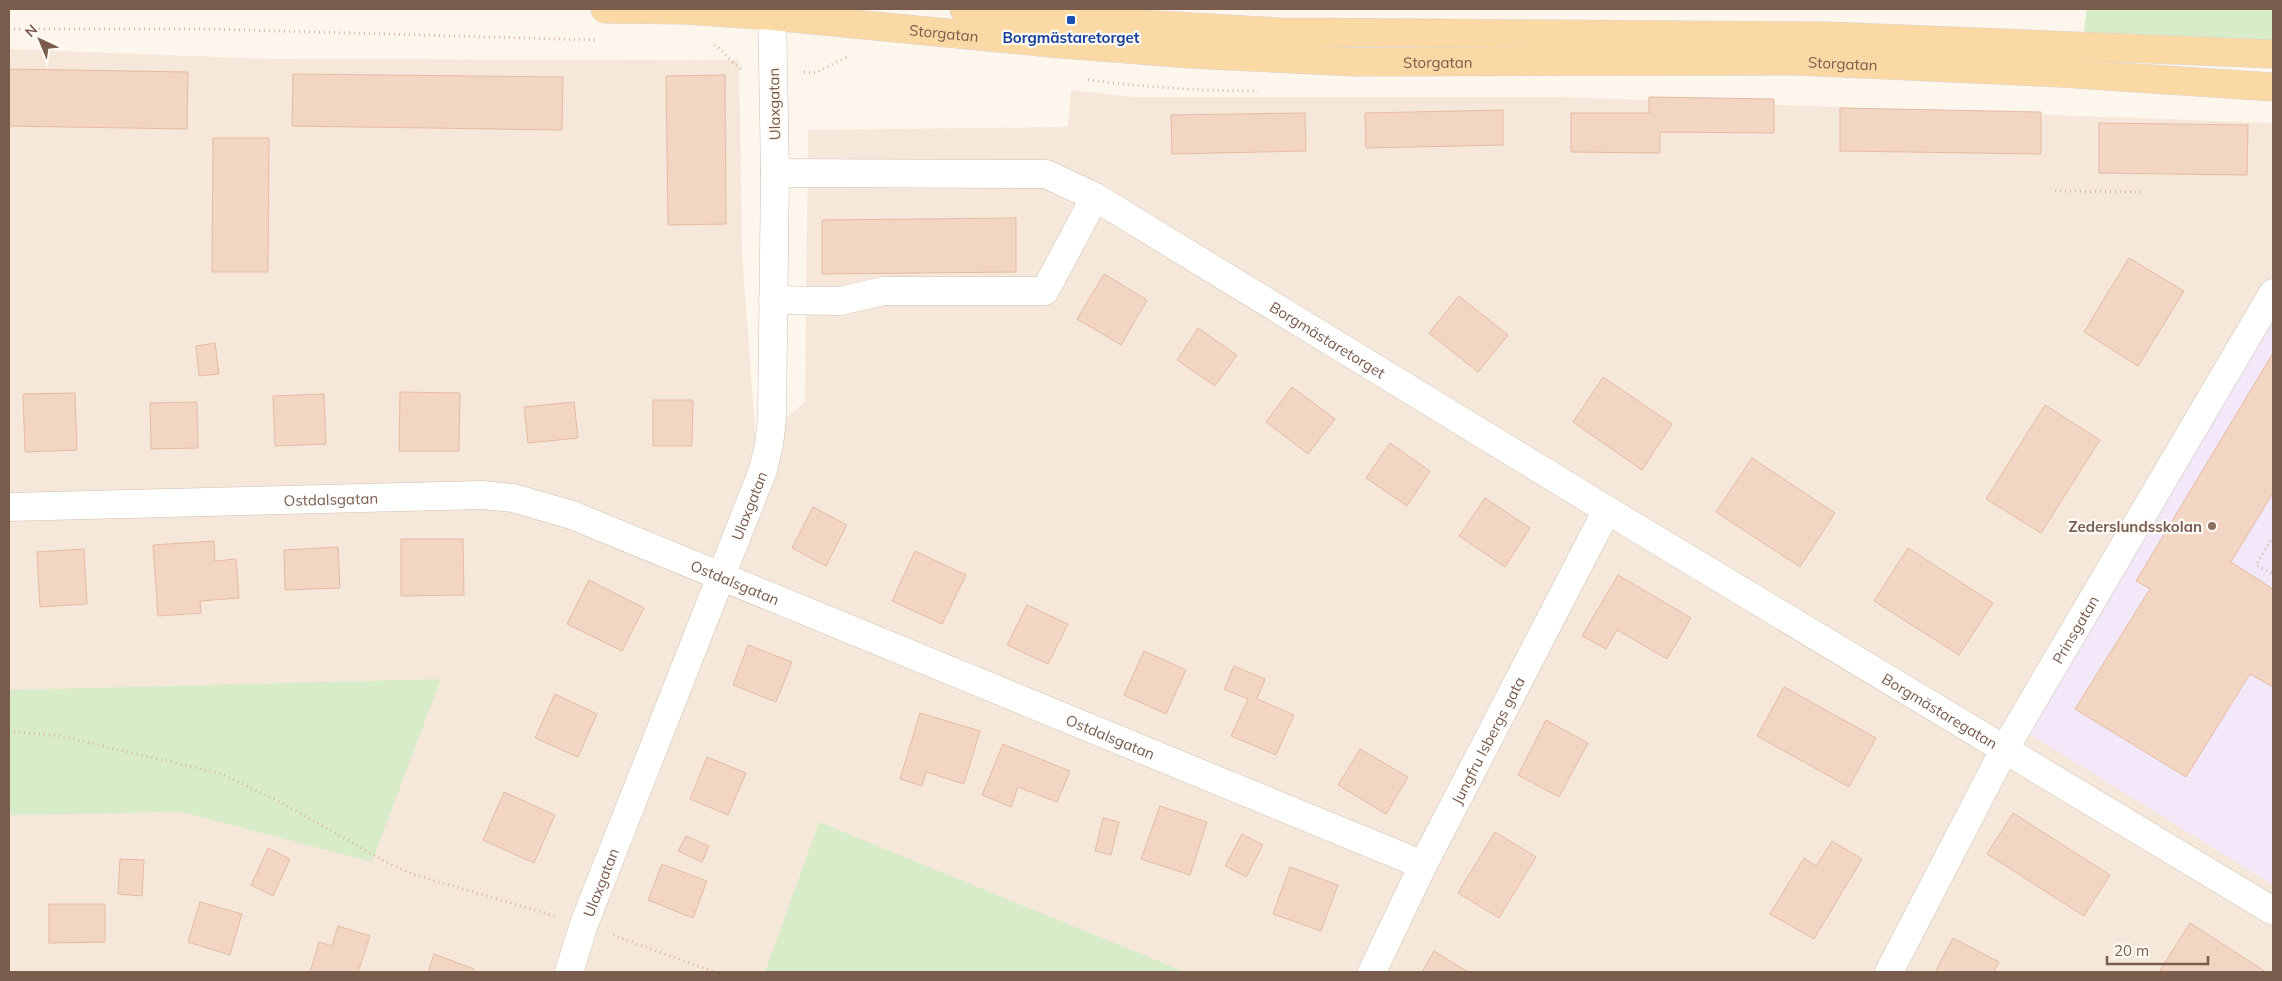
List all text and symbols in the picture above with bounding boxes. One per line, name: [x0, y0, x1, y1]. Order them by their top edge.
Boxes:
marker: Borgmästaretorget: [1065, 14, 1077, 26]
north arrow: [15, 15, 65, 65]
street label: Storgatan: [908, 20, 980, 46]
text: N: [21, 21, 41, 41]
place label: Borgmästaretorget: [1003, 28, 1140, 47]
street label: Storgatan: [1403, 52, 1473, 71]
street label: Storgatan: [1808, 52, 1878, 74]
street label: Ulaxgatan: [764, 68, 784, 140]
street label: Borgmästaretorget: [1266, 297, 1389, 382]
street label: Ulaxgatan: [727, 468, 771, 543]
street label: Ostdalsgatan: [283, 488, 378, 510]
place label: Zederslundsskolan: [2069, 517, 2202, 536]
marker: Zederslundsskolan: [2206, 520, 2218, 532]
street label: Ostdalsgatan: [688, 555, 782, 609]
street label: Prinsgatan: [2048, 592, 2102, 667]
street label: Borgmästaregatan: [1879, 668, 2001, 753]
street label: Jungfru Isbergs gata: [1447, 673, 1529, 807]
street label: Ostdalsgatan: [1063, 710, 1158, 763]
street label: Ulaxgatan: [578, 845, 623, 920]
scale bar: [2107, 934, 2208, 966]
text: 20 m: [2114, 941, 2149, 960]

